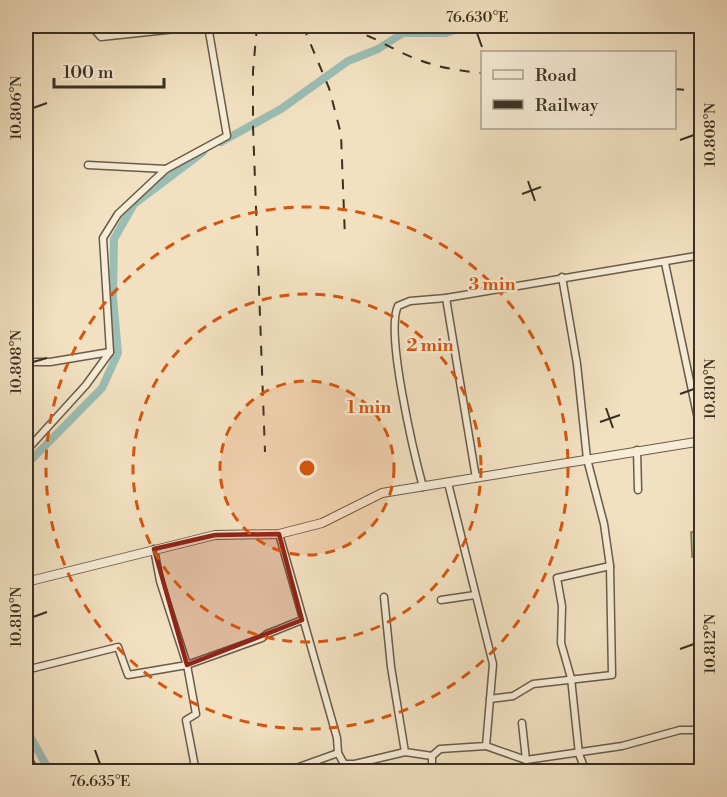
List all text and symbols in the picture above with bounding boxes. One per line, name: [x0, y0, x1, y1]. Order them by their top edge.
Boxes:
text: 76.630°E: [446, 8, 508, 27]
scale bar: [54, 51, 164, 89]
legend: [481, 51, 676, 129]
text: 100 m: [63, 61, 114, 84]
text: Road: [535, 64, 578, 87]
text: 10.806°N: [7, 76, 26, 140]
text: Railway: [535, 94, 599, 117]
text: 10.808°N: [701, 103, 720, 167]
text: 3 min: [469, 273, 515, 296]
text: 10.808°N: [7, 330, 26, 394]
text: 2 min: [406, 334, 454, 357]
text: 10.810°N: [701, 359, 720, 419]
text: 1 min: [347, 396, 391, 419]
centre of rings: [297, 458, 317, 478]
text: 10.810°N: [7, 587, 26, 647]
text: 10.812°N: [701, 614, 720, 674]
text: 76.635°E: [69, 772, 131, 791]

